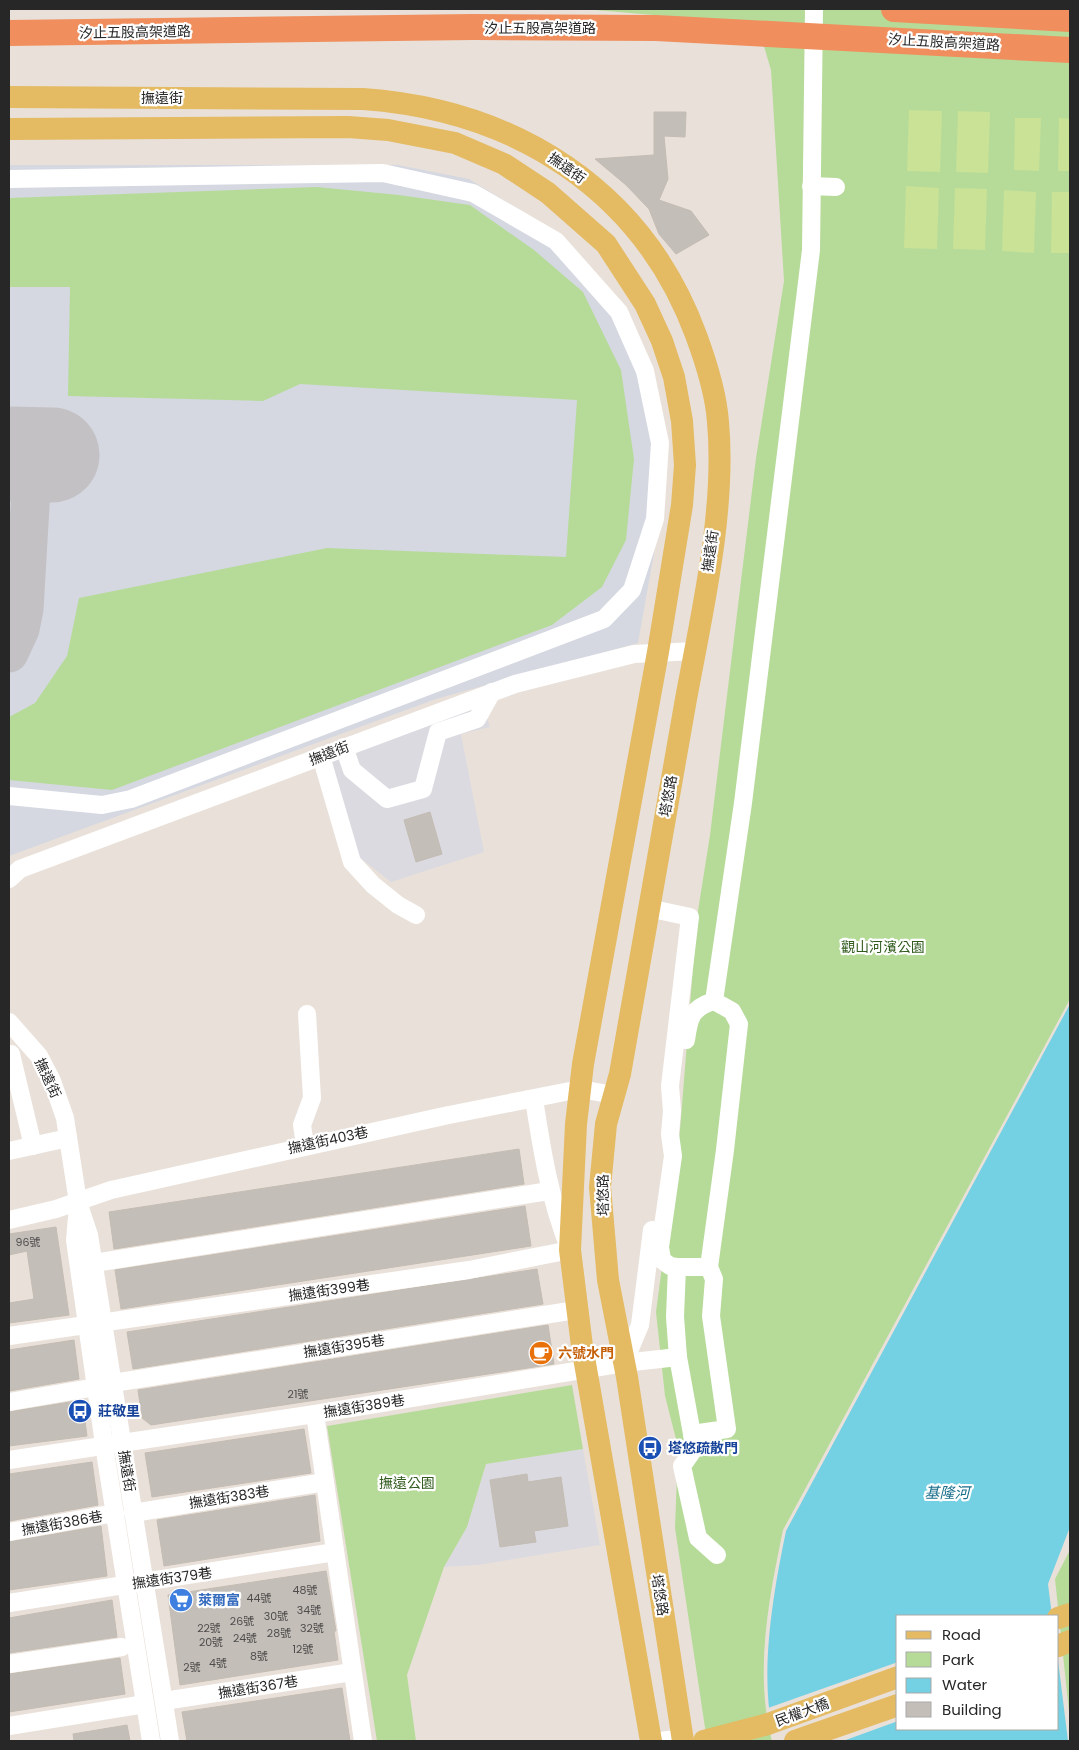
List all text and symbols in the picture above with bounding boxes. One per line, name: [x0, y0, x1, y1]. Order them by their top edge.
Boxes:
street label: 汐止五股高架道路: [484, 18, 596, 38]
street label: 汐止五股高架道路: [79, 21, 191, 43]
street label: 汐止五股高架道路: [888, 29, 1000, 55]
street label: 撫遠街: [141, 88, 183, 108]
street label: 撫遠街: [544, 148, 590, 188]
street label: 撫遠街: [697, 529, 723, 573]
street label: 撫遠街: [306, 736, 352, 770]
street label: 塔悠路: [655, 774, 681, 818]
park label: 觀山河濱公園: [841, 937, 925, 957]
street label: 撫遠街: [30, 1055, 66, 1101]
street label: 撫遠街403巷: [286, 1122, 370, 1158]
street label: 塔悠路: [593, 1174, 613, 1216]
house number: 96號: [16, 1234, 40, 1250]
street label: 撫遠街399巷: [287, 1274, 371, 1306]
street label: 撫遠街395巷: [302, 1330, 386, 1362]
cafe icon: 六號水門: [528, 1340, 554, 1366]
place label: 六號水門: [558, 1343, 614, 1363]
house number: 21號: [288, 1386, 308, 1402]
street label: 撫遠街389巷: [322, 1390, 406, 1422]
bus stop icon: 莊敬里: [67, 1398, 93, 1424]
place label: 莊敬里: [98, 1401, 140, 1421]
bus stop icon: 塔悠疏散門: [637, 1435, 663, 1461]
place label: 塔悠疏散門: [668, 1438, 738, 1458]
street label: 撫遠街: [114, 1449, 140, 1493]
park label: 撫遠公園: [379, 1473, 435, 1493]
street label: 撫遠街383巷: [187, 1481, 271, 1513]
water label: 基隆河: [924, 1482, 972, 1503]
street label: 撫遠街386巷: [20, 1506, 104, 1540]
street label: 撫遠街379巷: [131, 1562, 213, 1594]
street label: 塔悠路: [647, 1573, 673, 1617]
house number: 48號: [293, 1582, 317, 1598]
supermarket icon: 萊爾富: [168, 1587, 194, 1613]
place label: 萊爾富: [198, 1590, 240, 1610]
house number: 44號: [247, 1590, 271, 1606]
house number: 34號: [297, 1602, 321, 1618]
house number: 30號: [264, 1608, 288, 1624]
house number: 26號: [230, 1613, 254, 1629]
legend: [896, 1615, 1059, 1730]
house number: 22號: [197, 1620, 221, 1636]
house number: 32號: [300, 1620, 324, 1636]
text: Road: [942, 1624, 981, 1645]
house number: 28號: [267, 1625, 291, 1641]
house number: 24號: [233, 1630, 257, 1646]
house number: 20號: [199, 1634, 223, 1650]
house number: 12號: [293, 1641, 313, 1657]
house number: 8號: [250, 1648, 268, 1664]
text: Park: [942, 1649, 974, 1670]
house number: 4號: [209, 1655, 227, 1671]
house number: 2號: [183, 1659, 201, 1675]
street label: 撫遠街367巷: [217, 1671, 299, 1703]
text: Water: [942, 1674, 988, 1695]
street label: 民權大橋: [772, 1693, 832, 1731]
text: Building: [942, 1699, 1002, 1720]

